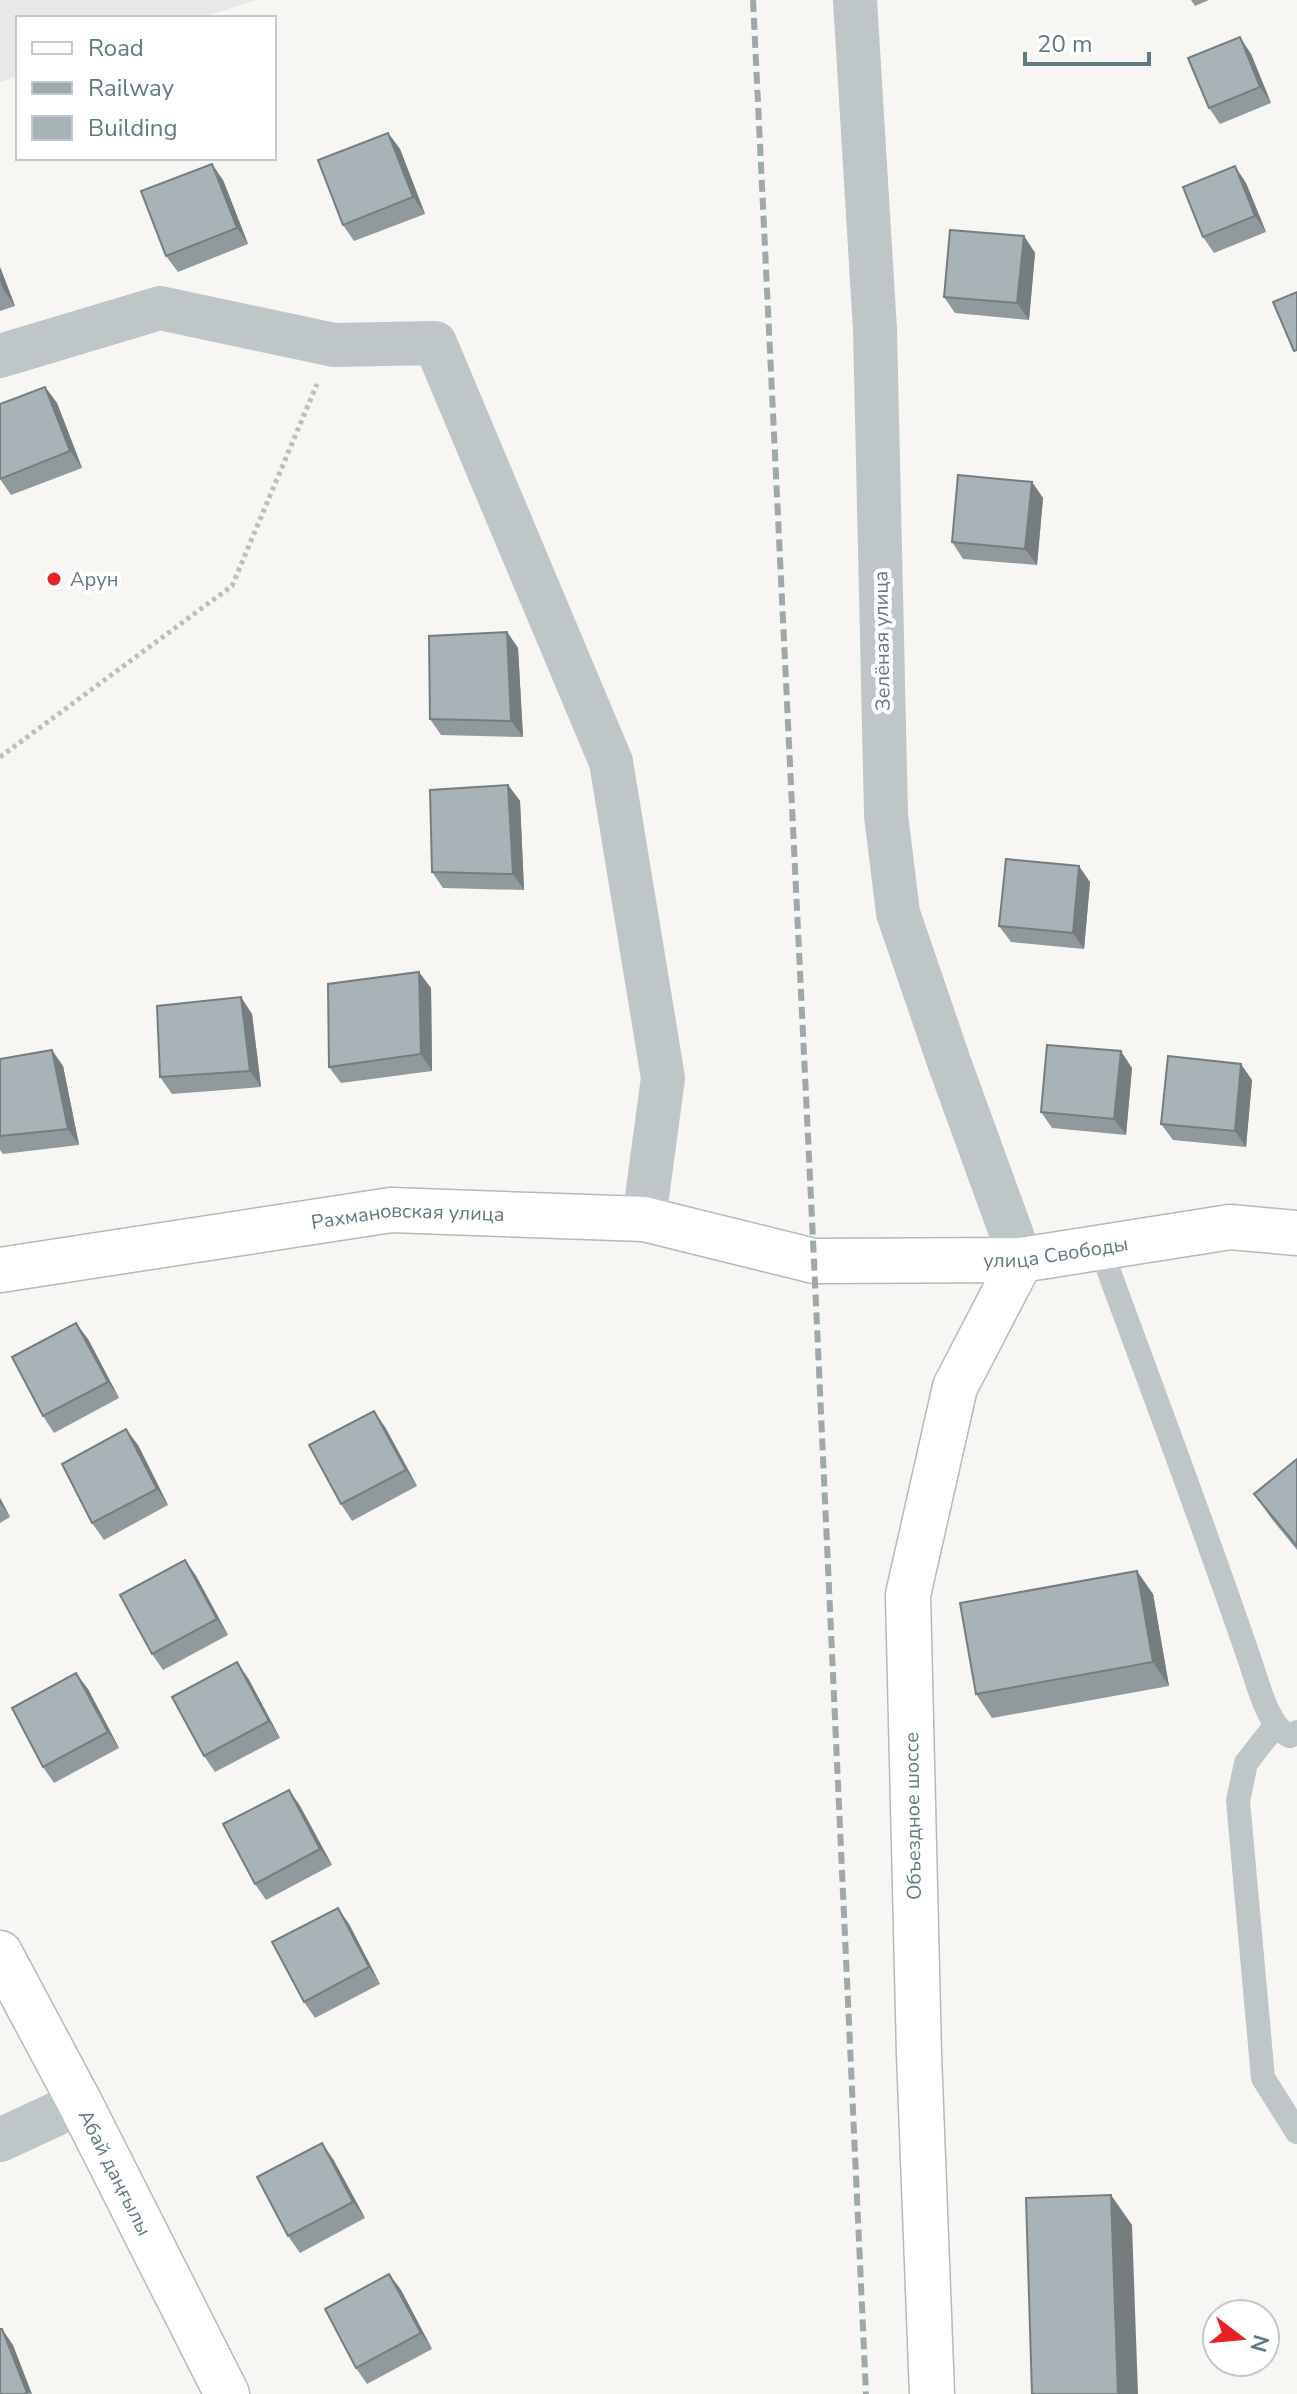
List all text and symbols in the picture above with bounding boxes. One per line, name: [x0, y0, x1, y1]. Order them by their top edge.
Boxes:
legend: [16, 16, 276, 160]
scale bar: [1025, 16, 1149, 66]
text: 20 m: [1037, 28, 1093, 60]
text: Road: [88, 32, 144, 64]
text: Railway: [88, 72, 175, 104]
text: Building: [88, 112, 178, 144]
place label: Арун: [70, 566, 119, 593]
marker: Арун: [45, 570, 63, 588]
street label: Зелёная улица: [867, 571, 897, 711]
street label: Рахмановская улица: [309, 1197, 505, 1236]
street label: улица Свободы: [983, 1230, 1130, 1274]
street label: Объездное шоссе: [898, 1732, 928, 1900]
street label: Абай даңғылы: [72, 2105, 158, 2240]
north arrow: [1201, 2298, 1281, 2378]
text: N: [1243, 2331, 1276, 2355]

